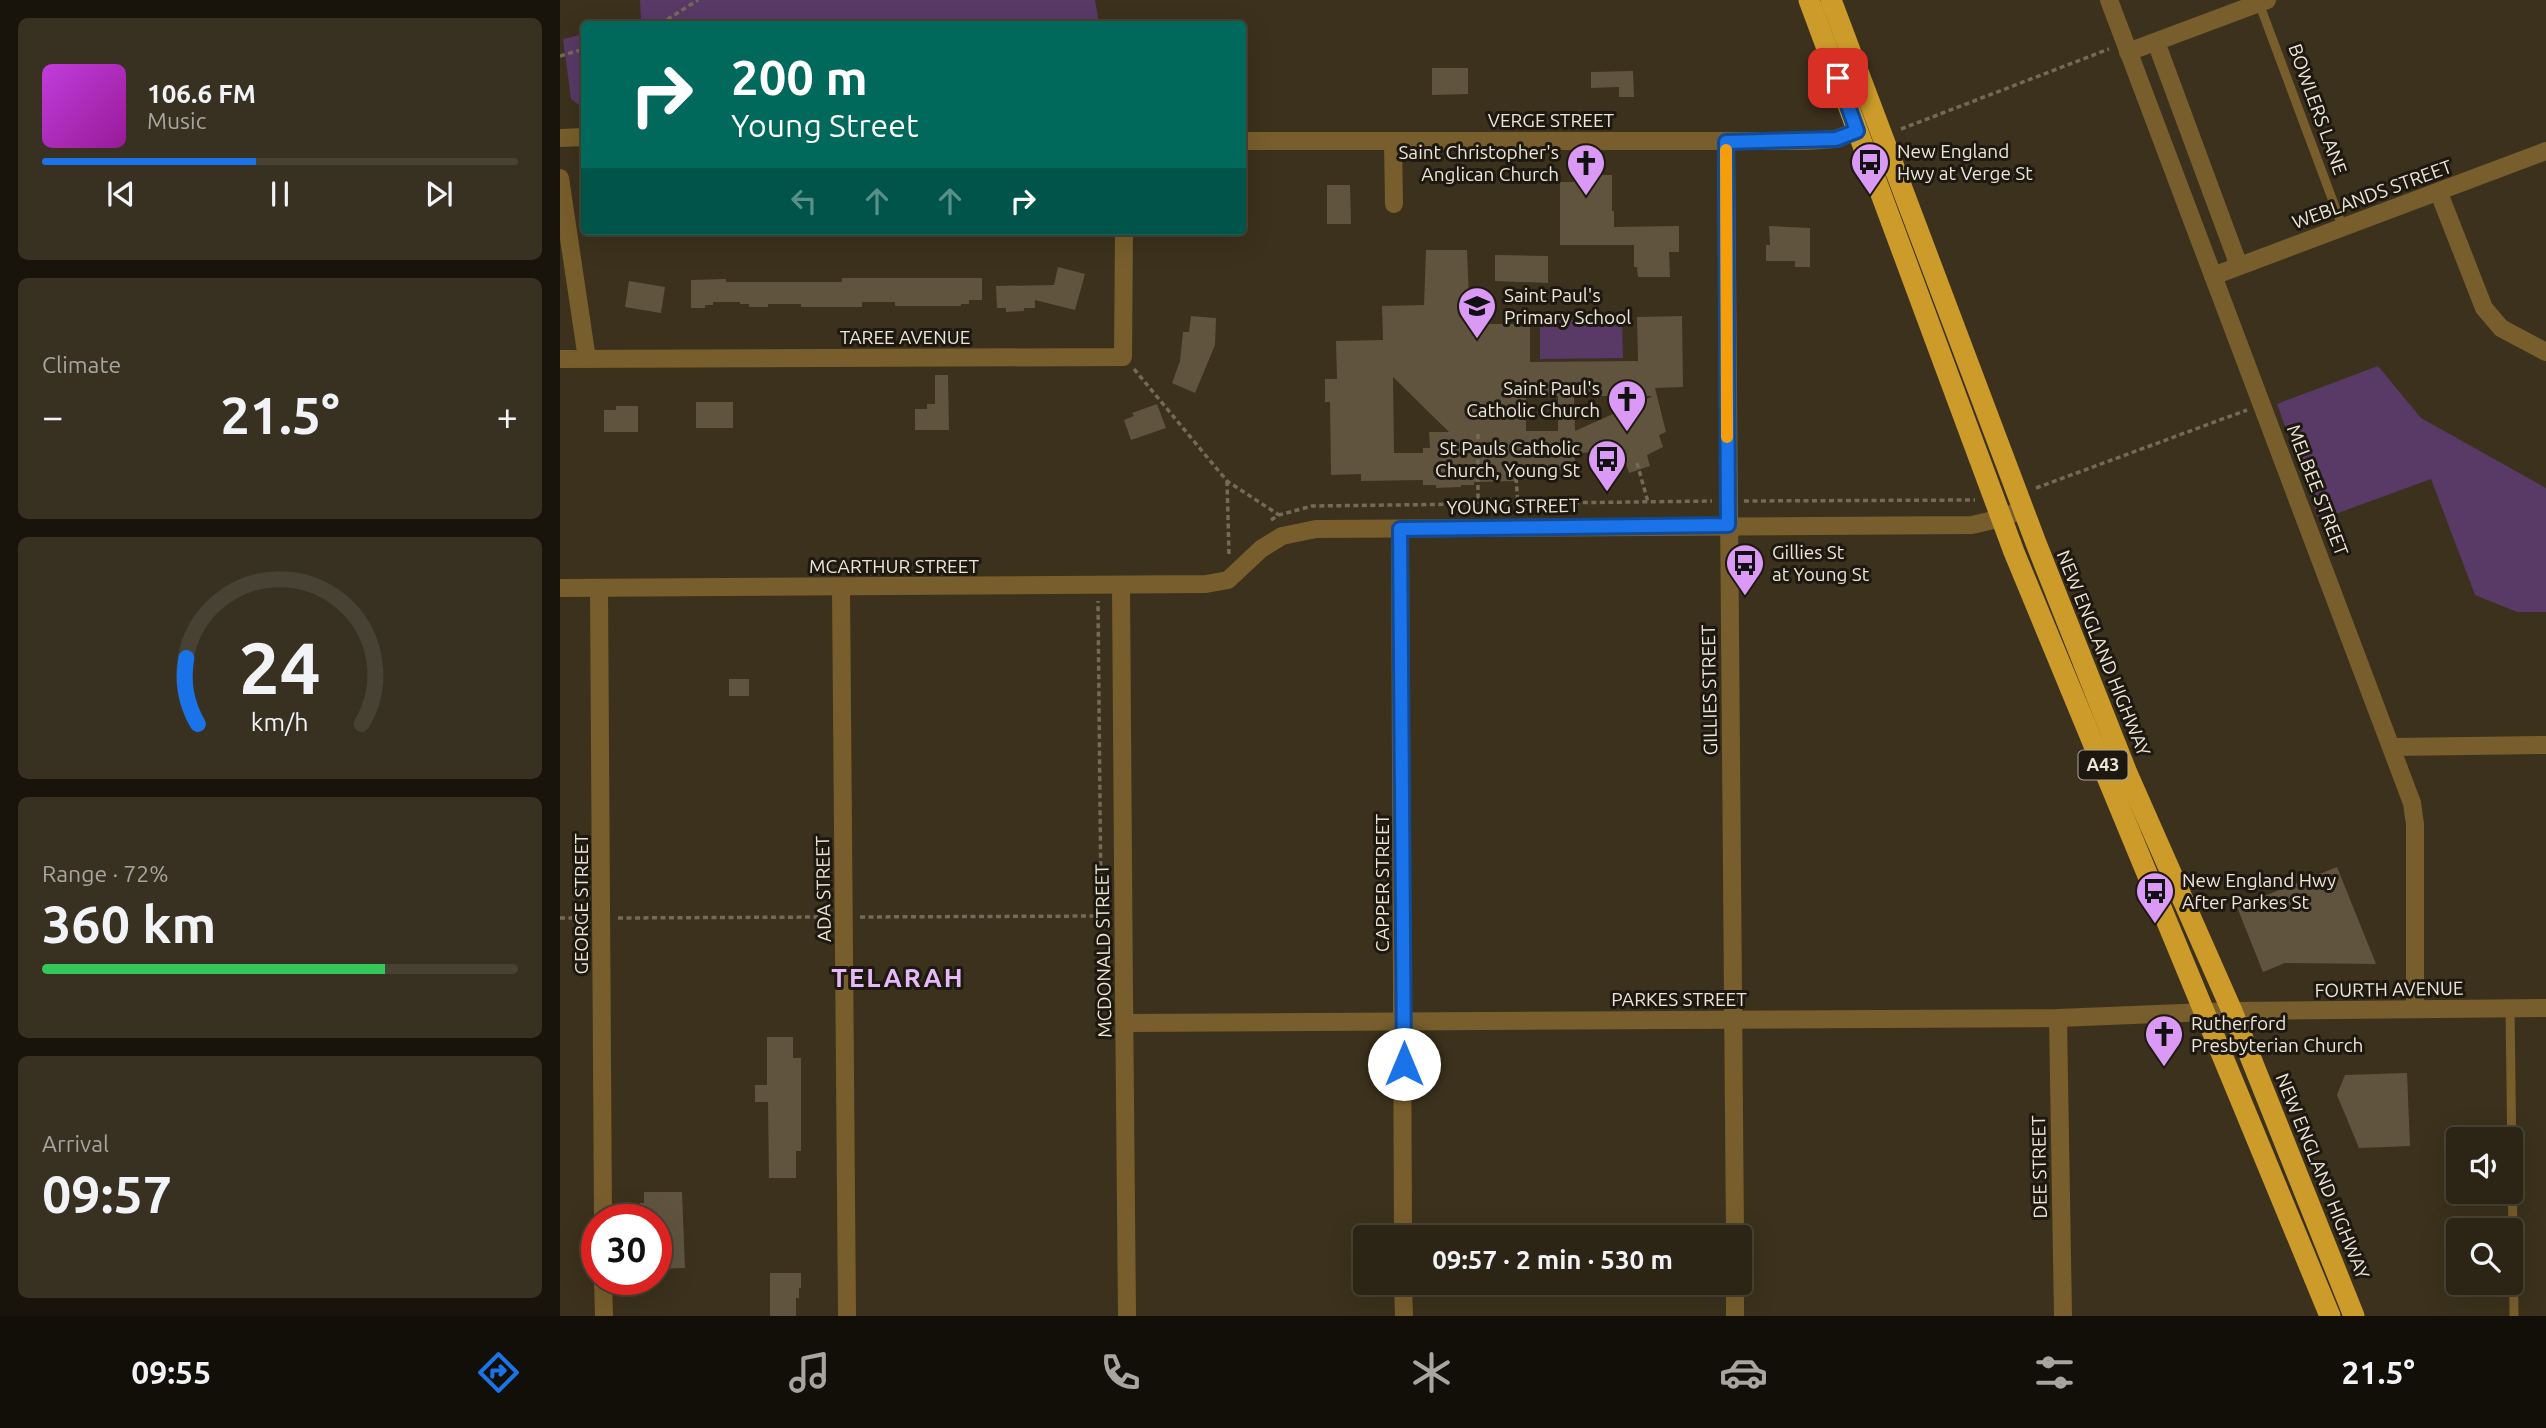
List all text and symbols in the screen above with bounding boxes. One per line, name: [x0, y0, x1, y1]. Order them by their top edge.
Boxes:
street label: BOWLERS LANE: [2284, 41, 2352, 177]
pin: [1808, 48, 1868, 108]
icon: right: [616, 49, 707, 140]
text: 200 m: [731, 49, 868, 104]
icon: arrive: [1819, 59, 1857, 97]
text: 106.6 FM: [147, 79, 256, 108]
text: Young Street: [731, 107, 918, 143]
text: Music: [147, 108, 206, 133]
street label: VERGE STREET: [1488, 109, 1615, 131]
place label: New England Hwy at Verge St: [1897, 140, 2033, 184]
place label: Saint Christopher's Anglican Church: [1398, 141, 1559, 185]
bus stop icon: New England Hwy at Verge St: [1849, 141, 1891, 196]
church icon: Saint Christopher's Anglican Church: [1565, 142, 1607, 197]
street label: WEBLANDS STREET: [2289, 155, 2455, 233]
icon: previous: [102, 175, 140, 213]
icon: pause: [261, 175, 299, 213]
icon: next: [420, 175, 458, 213]
icon: left: [785, 182, 823, 220]
icon: ahead: [858, 182, 896, 220]
icon: ahead: [931, 182, 969, 220]
icon: right: [1004, 182, 1042, 220]
place label: Saint Paul's Primary School: [1504, 284, 1631, 328]
school or university icon: Saint Paul's Primary School: [1456, 285, 1498, 340]
street label: TAREE AVENUE: [840, 326, 970, 348]
text: Climate: [42, 352, 121, 377]
place label: Saint Paul's Catholic Church: [1466, 377, 1600, 421]
church icon: Saint Paul's Catholic Church: [1606, 378, 1648, 433]
text: 21.5°: [220, 386, 340, 444]
text: −: [42, 395, 63, 437]
text: +: [497, 395, 518, 437]
street label: MELBEE STREET: [2283, 421, 2353, 559]
place label: St Pauls Catholic Church, Young St: [1435, 437, 1581, 481]
bus stop icon: St Pauls Catholic Church, Young St: [1586, 438, 1628, 493]
street label: YOUNG STREET: [1446, 494, 1580, 518]
place label: Gillies St at Young St: [1772, 541, 1870, 585]
bus stop icon: Gillies St at Young St: [1724, 542, 1766, 597]
street label: NEW ENGLAND HIGHWAY: [2053, 547, 2155, 759]
street label: MCARTHUR STREET: [809, 555, 979, 577]
street label: GILLIES STREET: [1697, 624, 1721, 756]
text: 24: [239, 626, 321, 708]
text: km/h: [251, 708, 309, 736]
road number: A43: [2078, 750, 2128, 780]
street label: CAPPER STREET: [1371, 813, 1393, 952]
street label: GEORGE STREET: [570, 833, 592, 975]
street label: ADA STREET: [811, 835, 835, 942]
text: Range · 72%: [42, 861, 169, 886]
street label: MCDONALD STREET: [1090, 863, 1116, 1038]
place label: New England Hwy After Parkes St: [2182, 869, 2336, 913]
bus stop icon: New England Hwy After Parkes St: [2134, 870, 2176, 925]
text: 360 km: [42, 895, 216, 953]
district label: TELARAH: [831, 963, 965, 992]
street label: FOURTH AVENUE: [2314, 977, 2464, 1001]
street label: PARKES STREET: [1611, 988, 1747, 1010]
place label: Rutherford Presbyterian Church: [2191, 1012, 2363, 1056]
church icon: Rutherford Presbyterian Church: [2143, 1013, 2185, 1068]
position arrow: [1367, 1027, 1441, 1101]
street label: NEW ENGLAND HIGHWAY: [2272, 1070, 2374, 1282]
street label: DEE STREET: [2027, 1115, 2051, 1219]
map controls: [2446, 1127, 2523, 1295]
button: sound: [2446, 1127, 2523, 1204]
text: Arrival: [42, 1131, 109, 1156]
text: 09:57: [42, 1165, 172, 1223]
speed limit sign: 30: [581, 1204, 672, 1295]
button: search: [2446, 1218, 2523, 1295]
text: 09:57 · 2 min · 530 m: [1432, 1245, 1673, 1274]
icon: directions: [474, 1348, 523, 1397]
icon: music: [785, 1348, 834, 1397]
icon: phone: [1096, 1348, 1145, 1397]
icon: climate: [1407, 1348, 1456, 1397]
icon: car: [1719, 1348, 1768, 1397]
icon: filters: [2030, 1348, 2079, 1397]
text: 09:55: [131, 1354, 211, 1390]
text: 21.5°: [2341, 1354, 2415, 1390]

